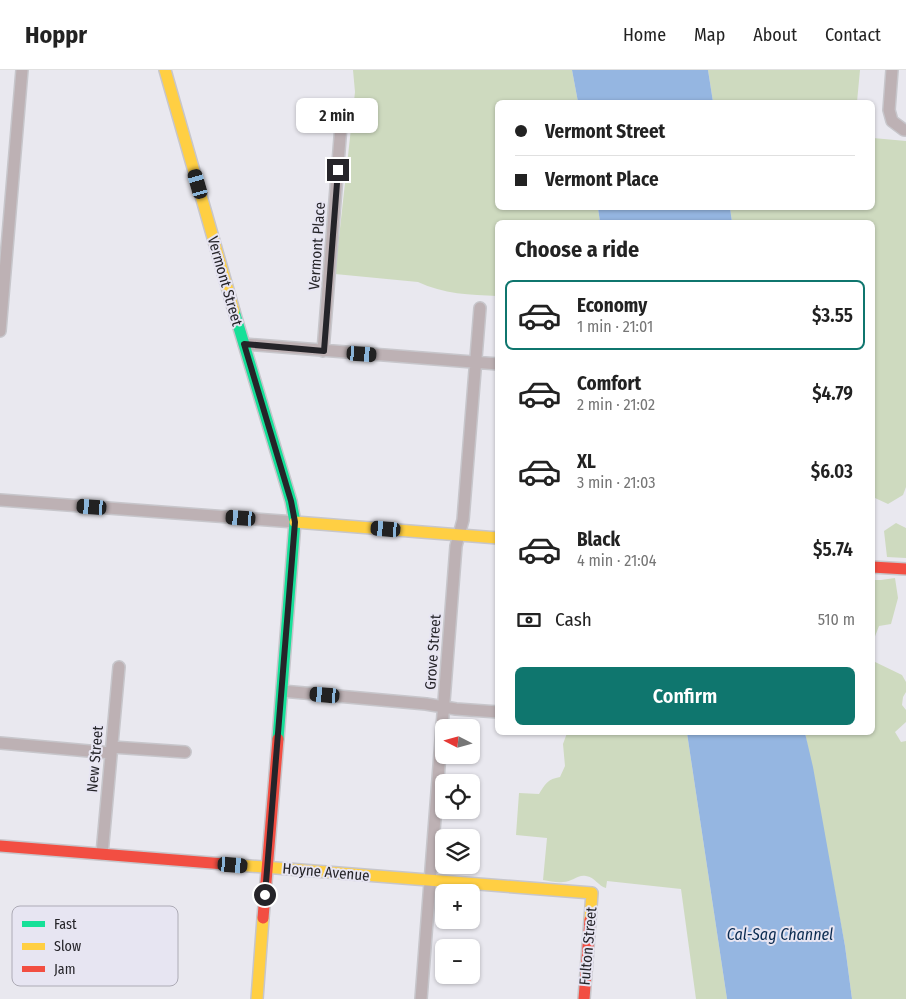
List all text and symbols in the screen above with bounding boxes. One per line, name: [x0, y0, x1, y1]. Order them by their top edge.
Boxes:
text: Hoppr: [25, 21, 87, 49]
text: Home: [623, 24, 666, 46]
text: Map: [694, 24, 725, 46]
text: About: [753, 24, 797, 46]
text: Contact: [825, 24, 881, 46]
callout: 2 min: [297, 98, 379, 132]
text: 2 min: [319, 106, 355, 125]
text: Vermont Street: [545, 120, 665, 143]
route end: [327, 159, 349, 181]
car: [186, 168, 209, 200]
text: Vermont Place: [545, 168, 659, 191]
street label: Vermont Place: [305, 201, 329, 291]
street label: Vermont Street: [204, 234, 246, 328]
text: Choose a ride: [515, 236, 639, 263]
icon: car: [517, 293, 562, 338]
text: Economy: [577, 294, 647, 317]
text: $3.55: [812, 304, 853, 327]
text: 1 min · 21:01: [577, 317, 653, 336]
car: [346, 345, 377, 363]
icon: car: [517, 371, 562, 416]
text: Comfort: [577, 372, 641, 395]
text: $4.79: [812, 382, 853, 405]
text: 2 min · 21:02: [577, 395, 655, 414]
icon: car: [517, 449, 562, 494]
text: XL: [577, 450, 596, 473]
text: $6.03: [811, 460, 853, 483]
text: 3 min · 21:03: [577, 473, 655, 492]
car: [76, 498, 107, 516]
car: [225, 509, 256, 527]
car: [370, 520, 401, 538]
icon: car: [517, 527, 562, 572]
text: Black: [577, 528, 620, 551]
text: $5.74: [813, 538, 853, 561]
text: 4 min · 21:04: [577, 551, 657, 570]
icon: cash: [515, 606, 543, 634]
text: Cash: [555, 608, 592, 631]
text: 510 m: [818, 610, 855, 629]
street label: Grove Street: [421, 614, 445, 690]
button: Confirm: [515, 667, 855, 725]
car: [309, 686, 340, 704]
north arrow: [435, 719, 480, 764]
map controls: [435, 719, 480, 984]
street label: New Street: [83, 725, 107, 793]
button: locate: [435, 774, 480, 819]
button: layers: [435, 829, 480, 874]
car: [217, 856, 248, 874]
street label: Hoyne Avenue: [282, 859, 370, 885]
route start: [254, 884, 276, 906]
button: +: [435, 884, 480, 929]
legend: [12, 906, 178, 986]
street label: Fulton Street: [576, 906, 600, 986]
text: Fast: [54, 916, 77, 933]
water label: Cal-Sag Channel: [727, 925, 833, 944]
text: Slow: [54, 938, 81, 955]
button: −: [435, 939, 480, 984]
text: Jam: [54, 961, 75, 978]

